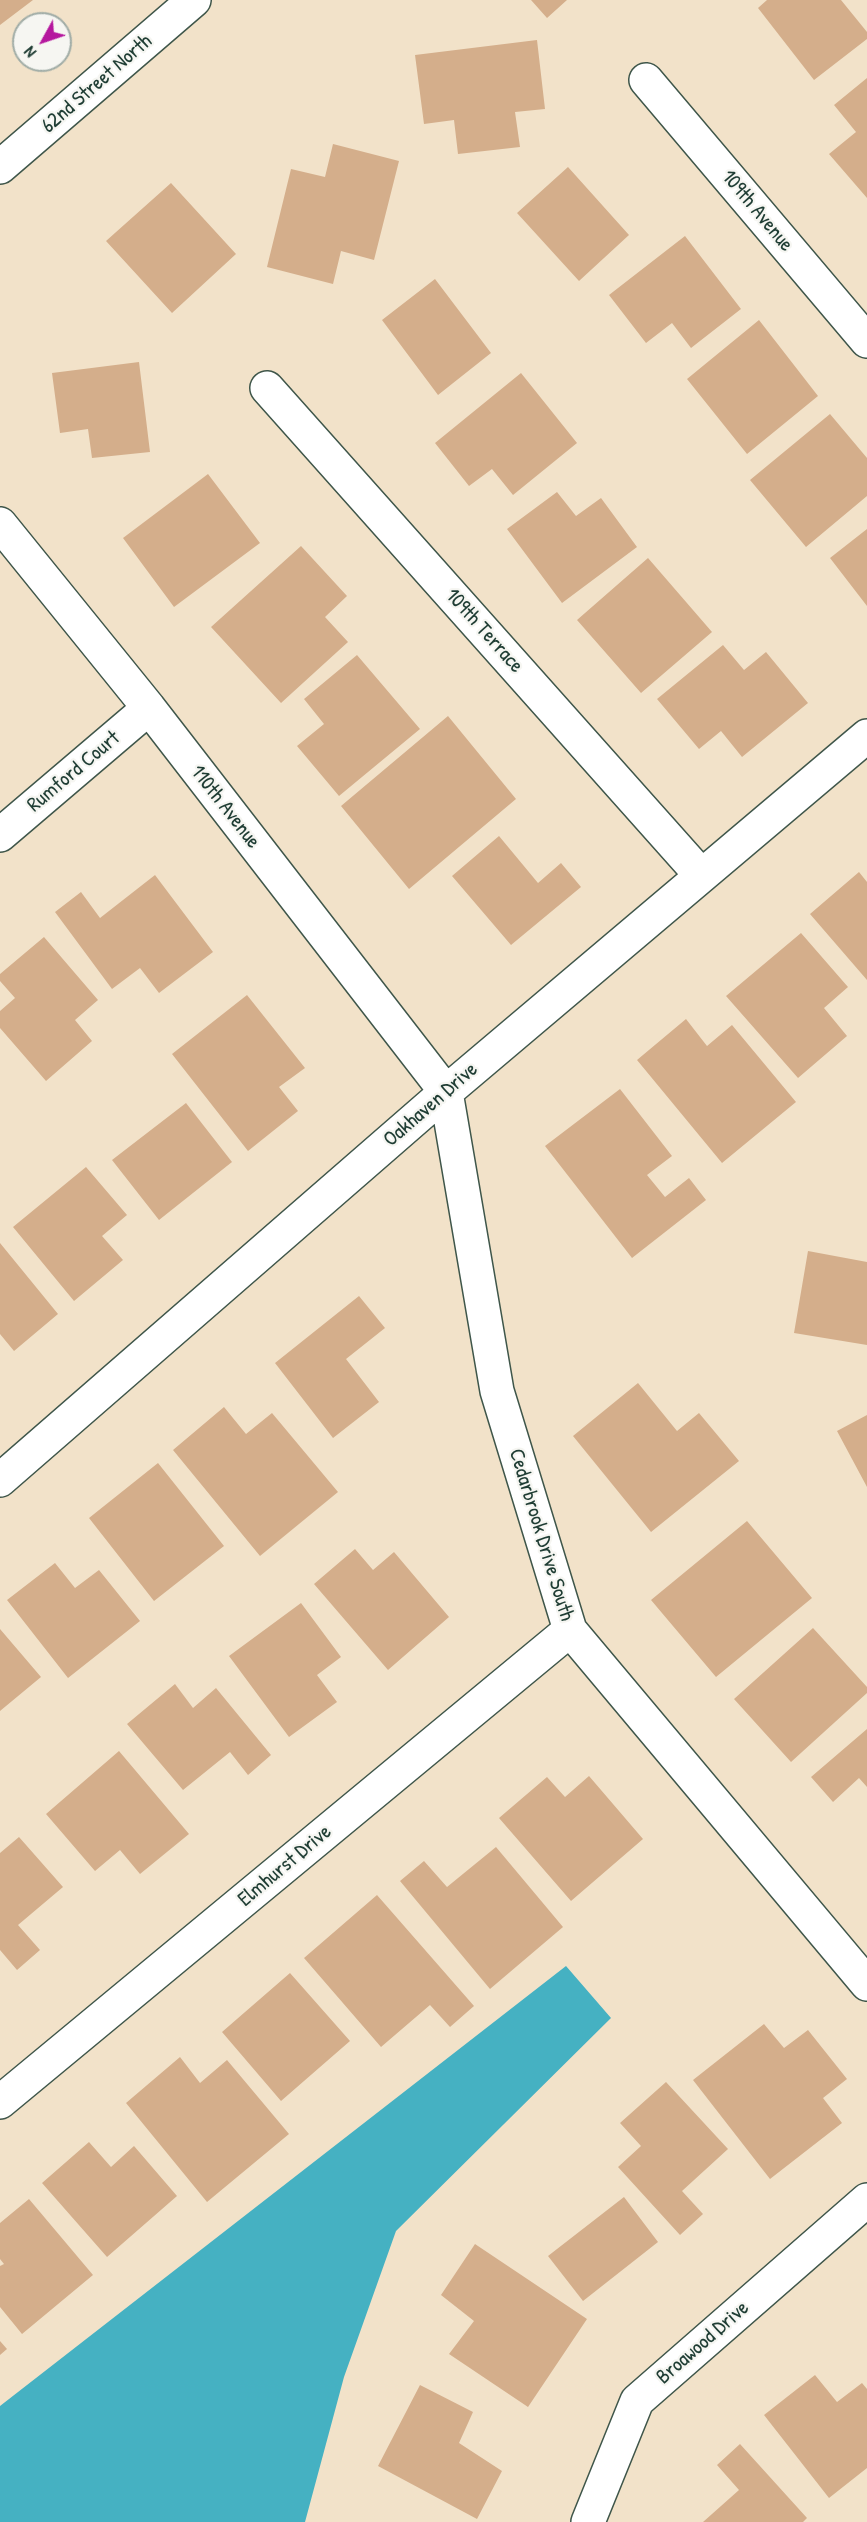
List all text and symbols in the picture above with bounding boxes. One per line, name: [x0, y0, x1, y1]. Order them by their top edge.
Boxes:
north arrow: [12, 12, 72, 72]
street label: 62nd Street North: [37, 29, 157, 139]
text: N: [19, 42, 41, 63]
street label: 109th Avenue: [716, 165, 798, 257]
street label: 109th Terrace: [440, 584, 528, 678]
street label: Rumford Court: [23, 726, 125, 818]
street label: 110th Avenue: [185, 760, 265, 854]
street label: Oakhaven Drive: [379, 1057, 483, 1153]
street label: Cedarbrook Drive South: [503, 1446, 579, 1624]
street label: Elmhurst Drive: [233, 1820, 337, 1912]
street label: Broawood Drive: [651, 2296, 755, 2390]

